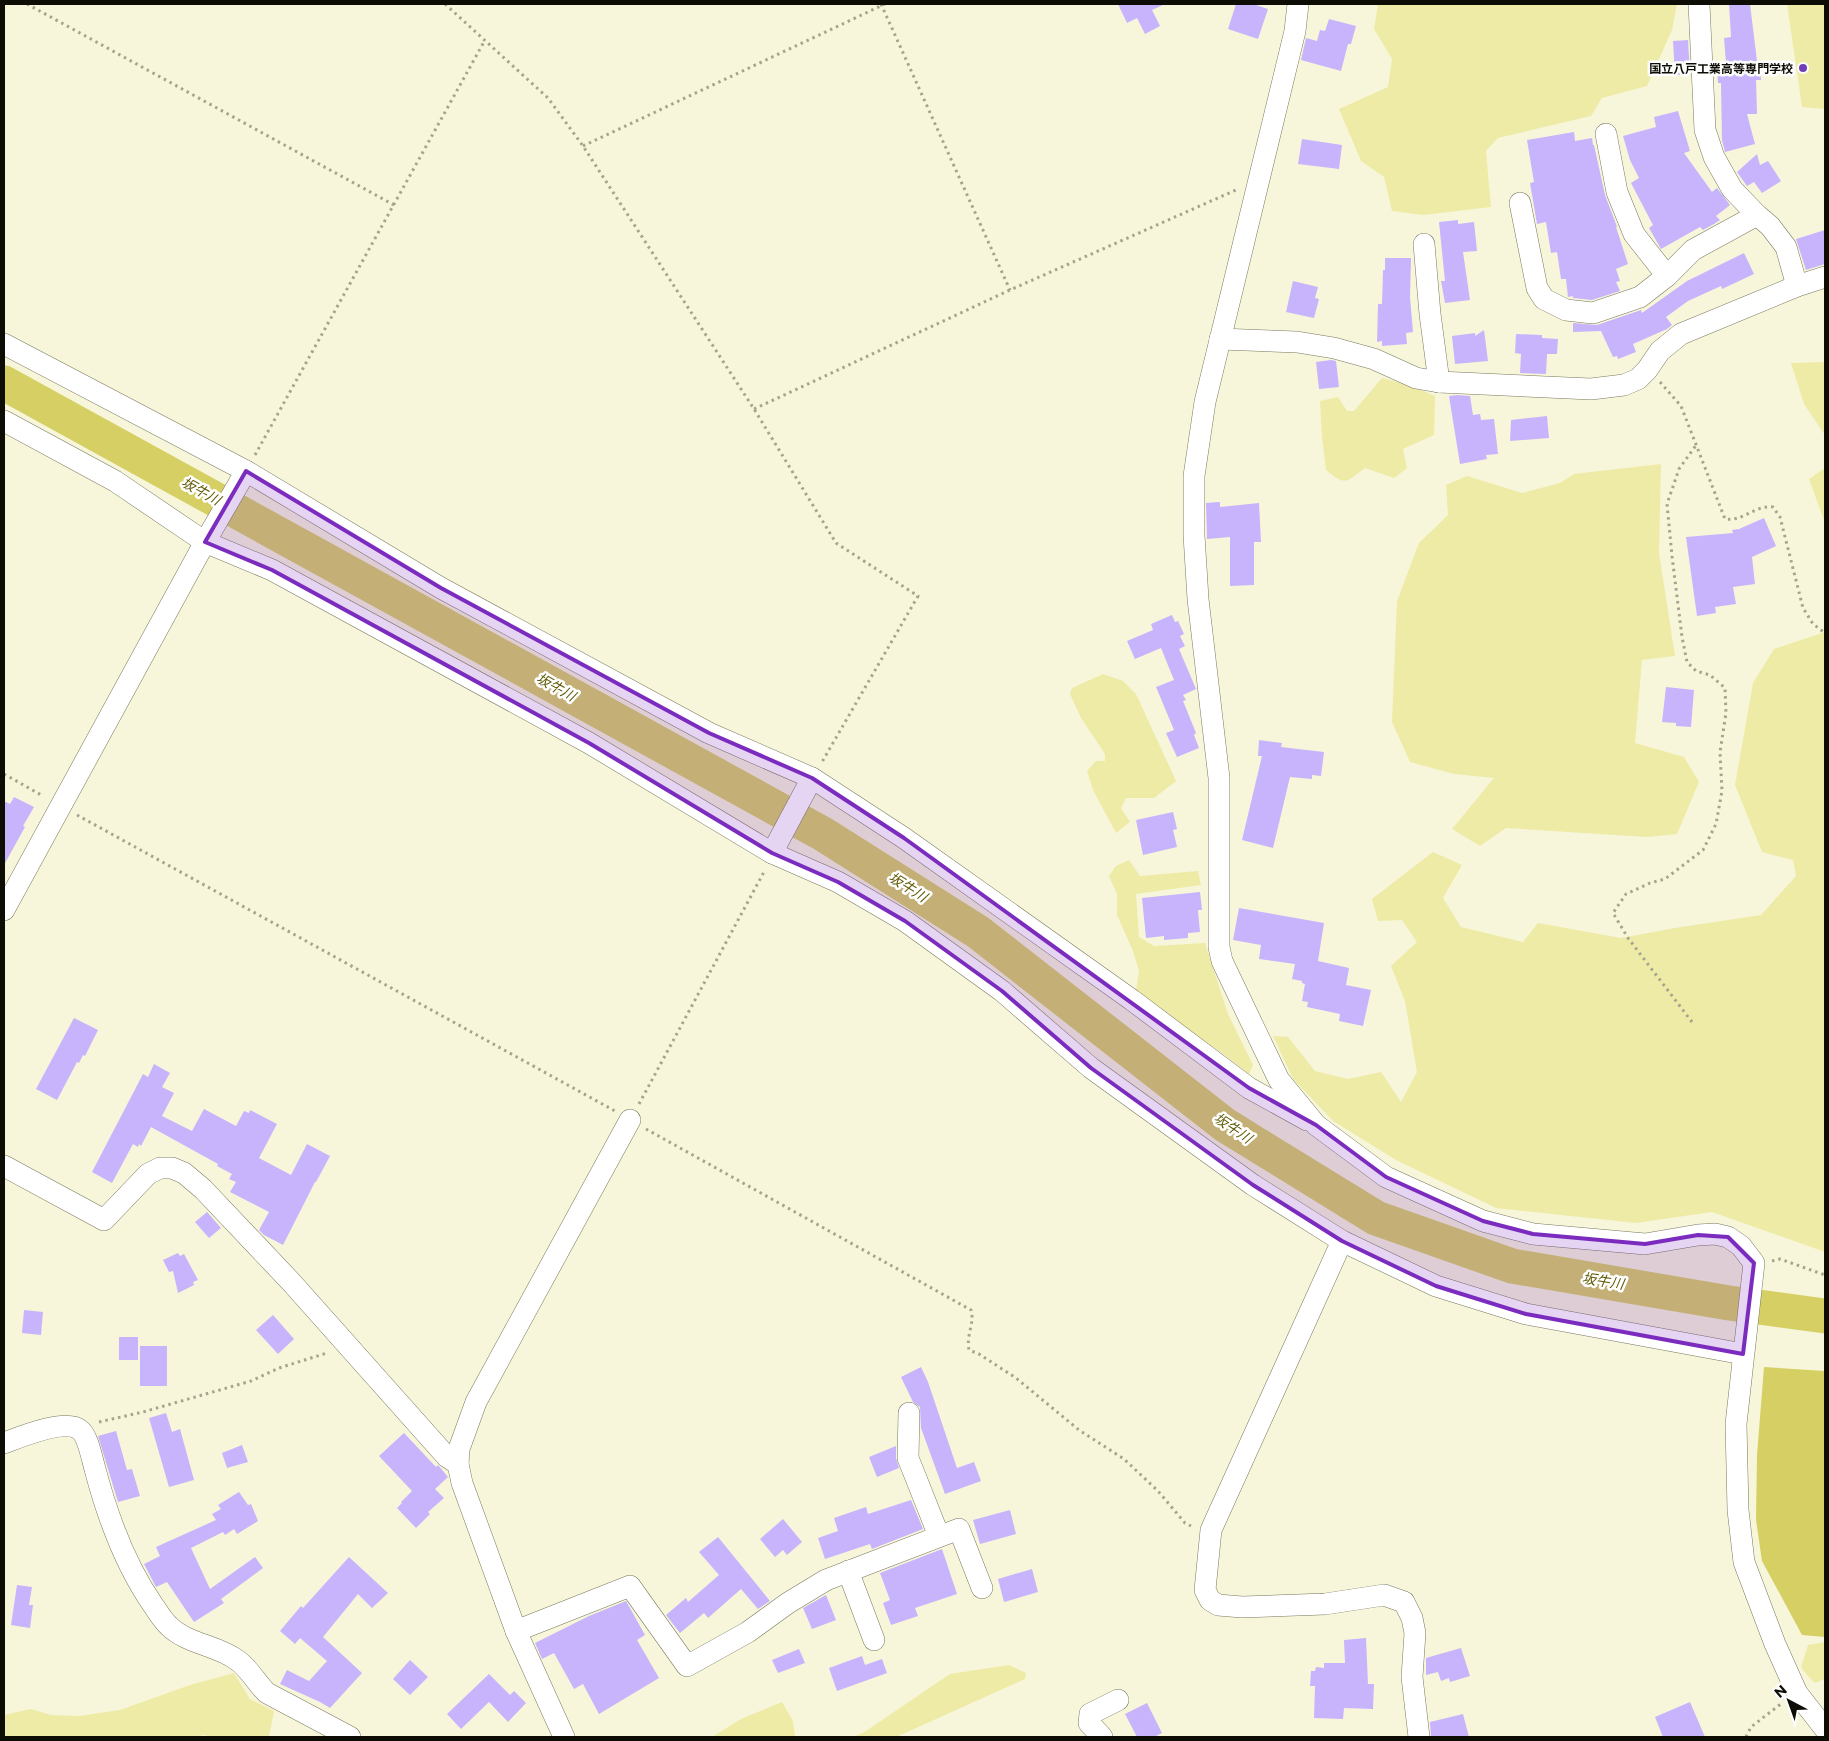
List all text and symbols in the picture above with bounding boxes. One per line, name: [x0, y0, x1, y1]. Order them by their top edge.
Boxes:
place label: 国立八戸工業高等専門学校: [1649, 61, 1793, 76]
marker: 国立八戸工業高等専門学校: [1797, 62, 1809, 74]
water label: 坂牛川: [178, 473, 225, 510]
water label: 坂牛川: [533, 669, 580, 706]
water label: 坂牛川: [885, 868, 932, 907]
water label: 坂牛川: [1211, 1109, 1257, 1148]
water label: 坂牛川: [1581, 1269, 1627, 1293]
north arrow: [1764, 1676, 1814, 1726]
text: N: [1770, 1681, 1791, 1702]

